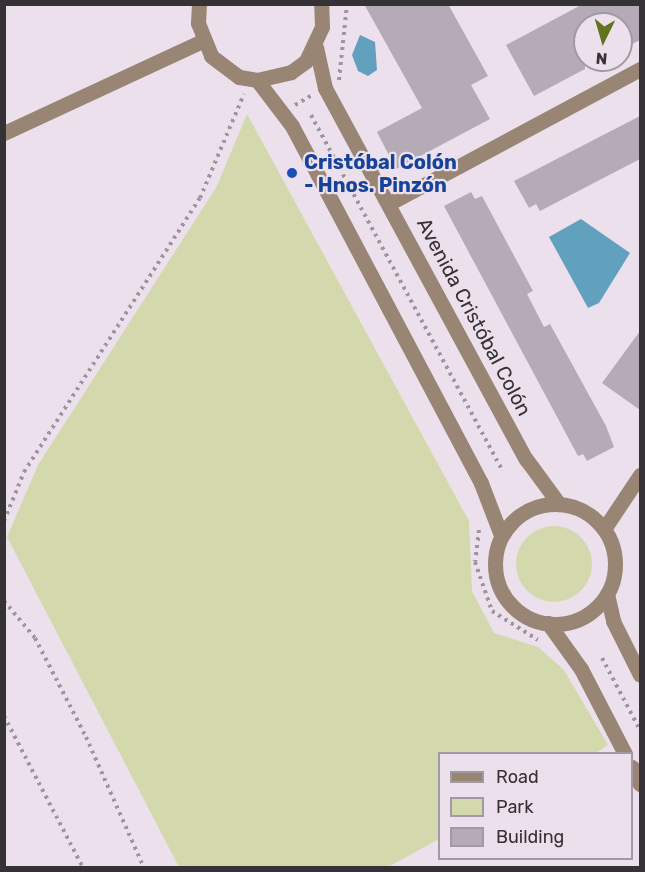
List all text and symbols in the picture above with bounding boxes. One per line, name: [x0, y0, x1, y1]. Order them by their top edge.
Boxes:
north arrow: [573, 12, 633, 72]
text: N: [595, 48, 608, 68]
place label: Cristóbal Colón - Hnos. Pinzón: [304, 150, 457, 197]
marker: Cristóbal Colón - Hnos. Pinzón: [285, 166, 299, 180]
street label: Avenida Cristóbal Colón: [412, 214, 536, 420]
legend: [438, 752, 633, 860]
text: Road: [496, 766, 539, 788]
text: Park: [496, 796, 533, 818]
text: Building: [496, 826, 564, 848]

